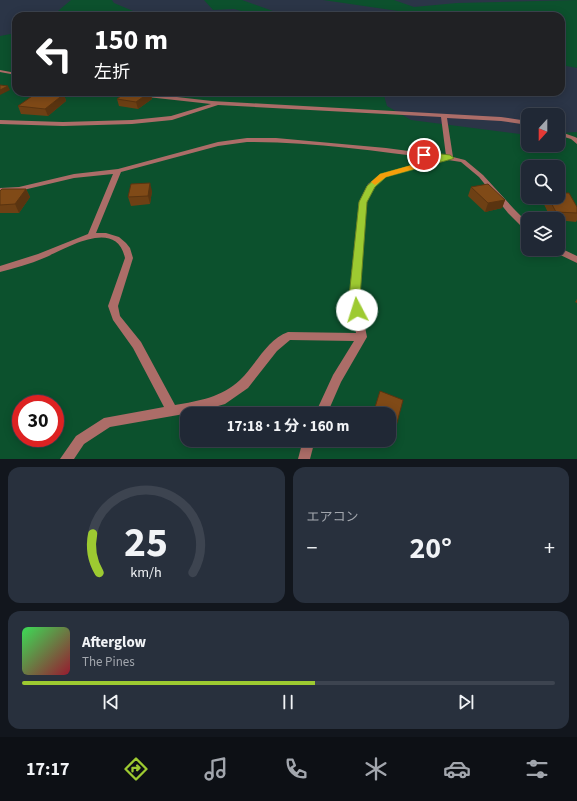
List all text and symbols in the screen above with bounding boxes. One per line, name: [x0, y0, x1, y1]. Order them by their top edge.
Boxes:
text: 150 m: [94, 20, 168, 60]
icon: left: [28, 28, 80, 80]
text: 左折: [94, 60, 130, 85]
north arrow: [521, 108, 565, 152]
map controls: [521, 108, 565, 256]
pin: [407, 138, 441, 172]
icon: arrive: [413, 144, 435, 166]
button: search: [521, 160, 565, 204]
button: layers: [521, 212, 565, 256]
position arrow: [336, 289, 378, 331]
speed limit sign: 30: [12, 395, 64, 447]
text: 17:18 · 1 分 · 160 m: [227, 416, 349, 437]
text: エアコン: [307, 508, 359, 526]
text: 25: [124, 513, 168, 573]
text: 20°: [409, 527, 452, 570]
text: −: [307, 532, 317, 564]
text: +: [544, 532, 555, 564]
text: km/h: [130, 562, 162, 583]
text: Afterglow: [82, 632, 146, 653]
text: The Pines: [82, 653, 135, 671]
icon: previous: [100, 691, 122, 713]
icon: pause: [277, 691, 299, 713]
icon: next: [455, 691, 477, 713]
icon: directions: [122, 755, 150, 783]
icon: music: [202, 755, 230, 783]
icon: phone: [282, 755, 310, 783]
icon: climate: [362, 755, 390, 783]
icon: car: [443, 755, 471, 783]
icon: filters: [523, 755, 551, 783]
text: 17:17: [26, 757, 70, 782]

